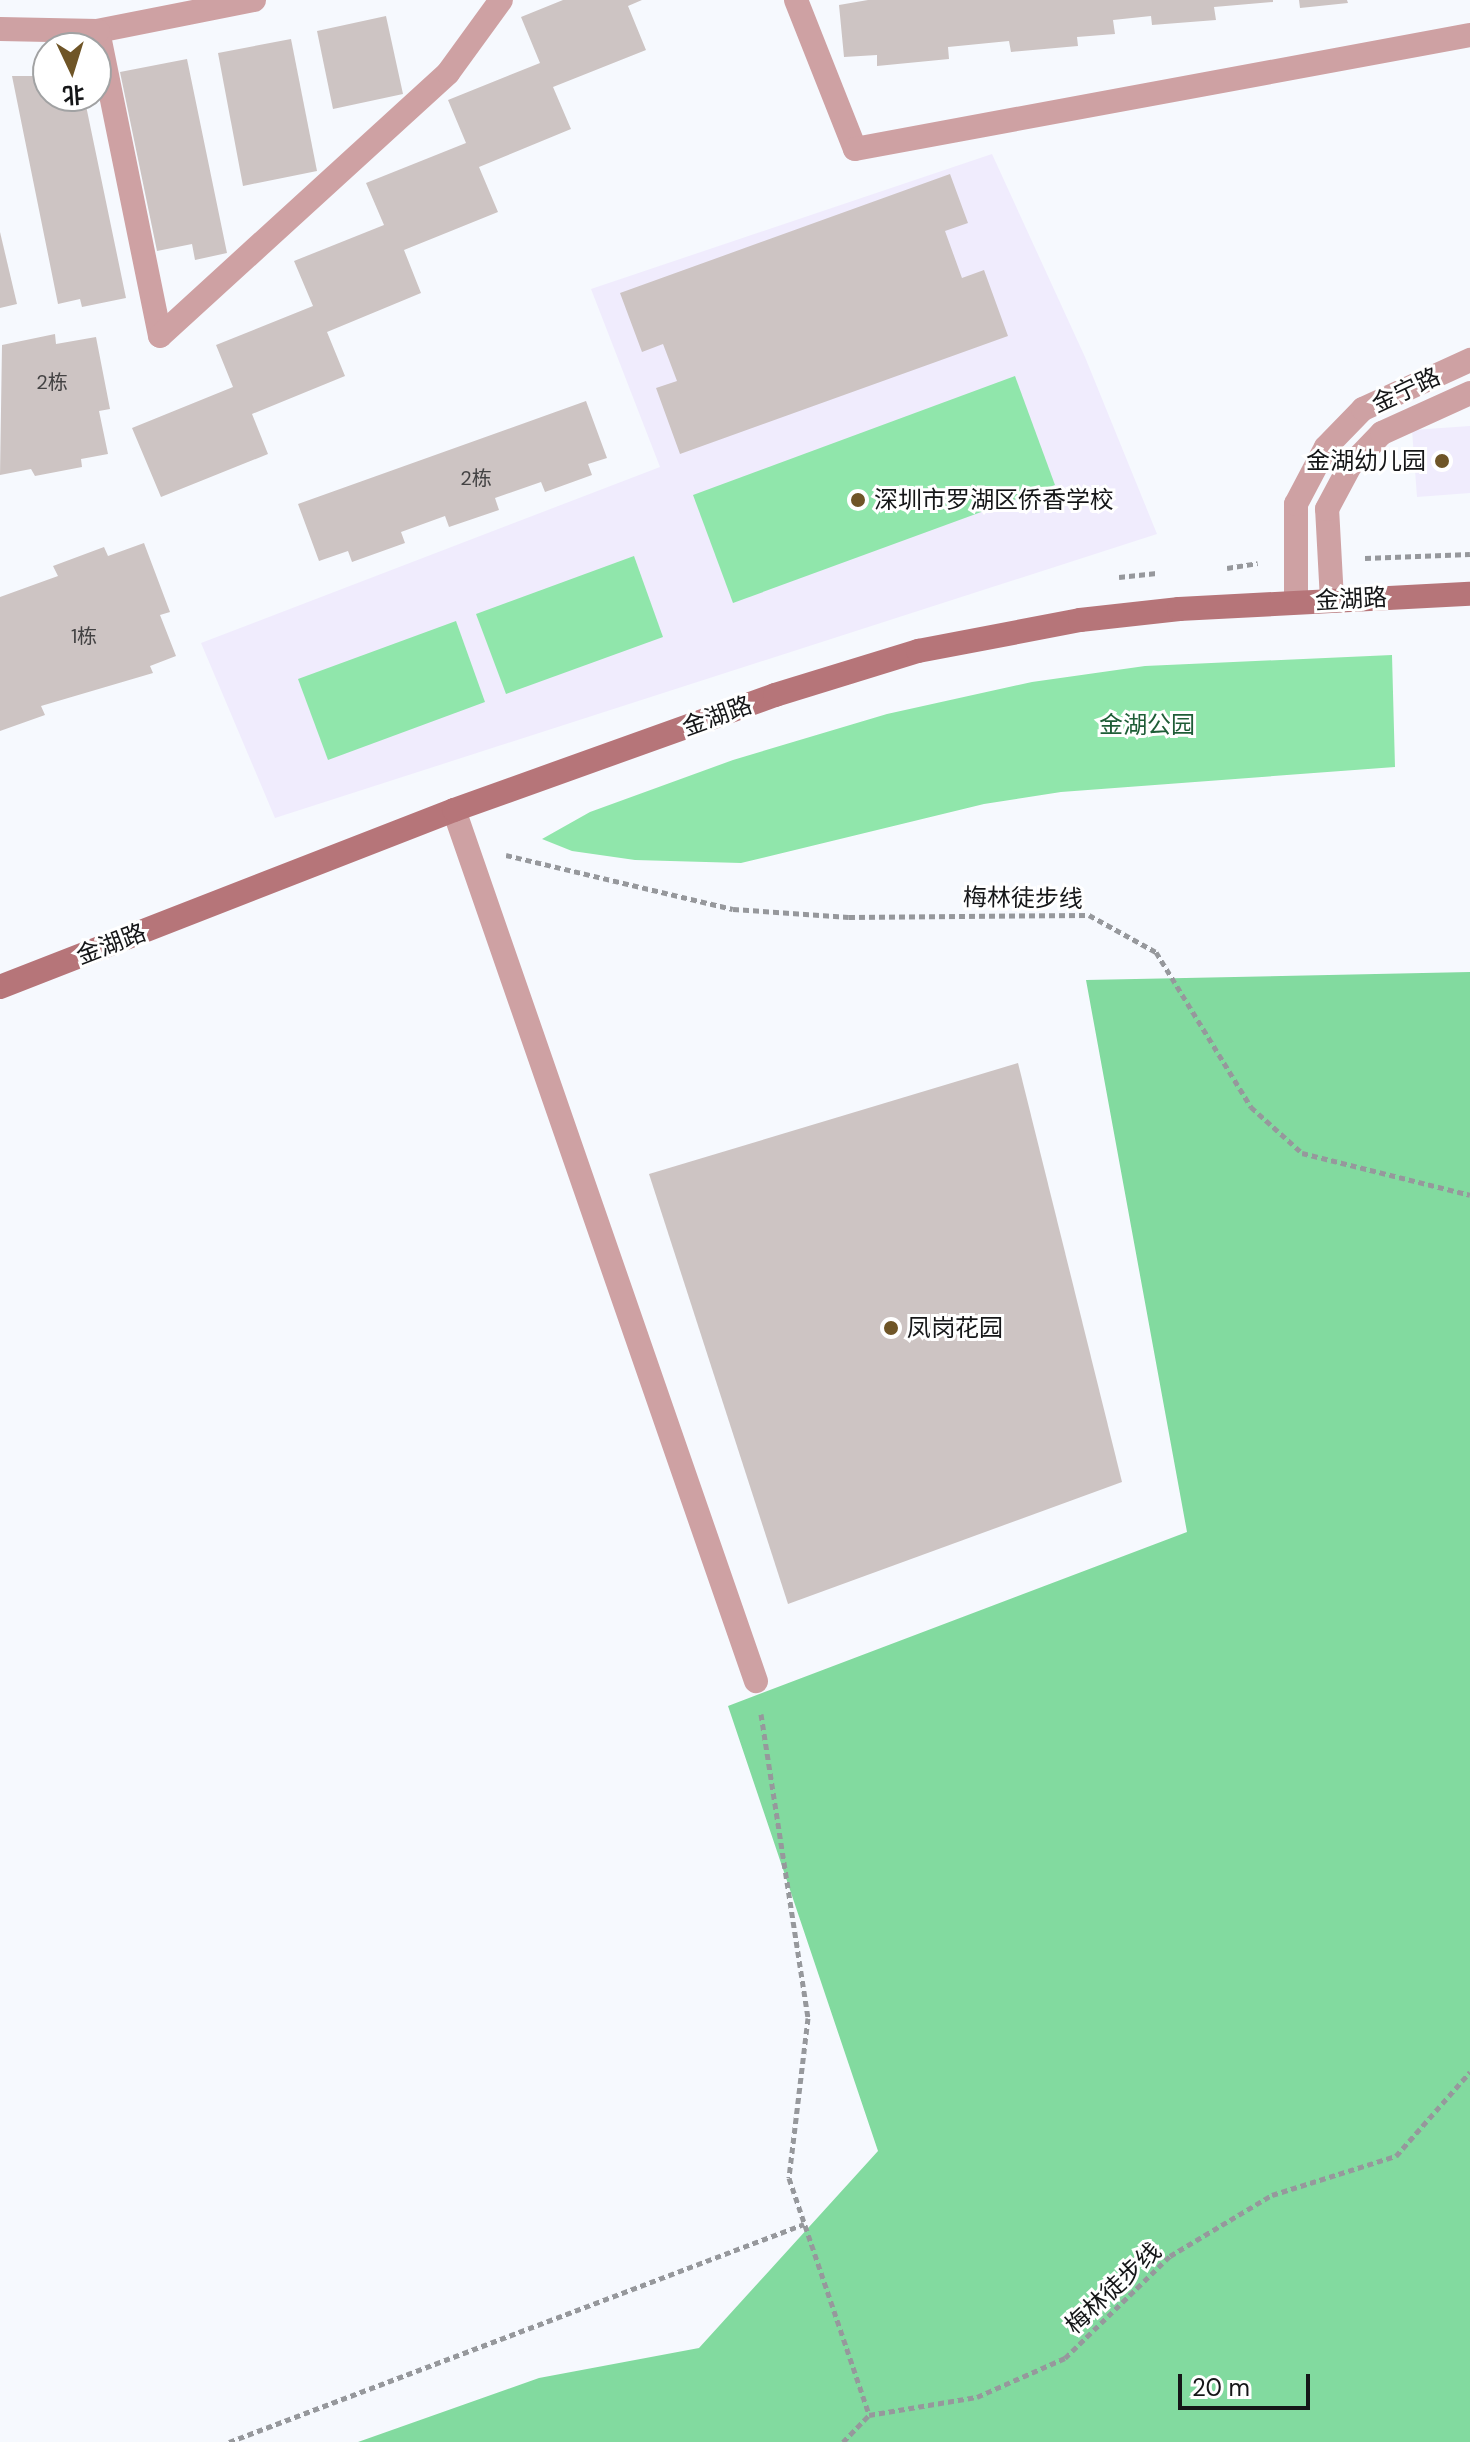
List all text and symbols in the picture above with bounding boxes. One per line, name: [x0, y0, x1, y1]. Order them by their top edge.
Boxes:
north arrow: [32, 32, 112, 112]
text: 北: [62, 79, 86, 110]
street label: 金宁路: [1367, 362, 1445, 418]
house number: 2栋: [36, 370, 68, 394]
place label: 金湖幼儿园: [1306, 447, 1426, 475]
marker: 金湖幼儿园: [1433, 452, 1451, 470]
house number: 2栋: [460, 466, 492, 490]
place label: 深圳市罗湖区侨香学校: [874, 486, 1114, 514]
marker: 深圳市罗湖区侨香学校: [849, 491, 867, 509]
street label: 金湖路: [1314, 583, 1388, 615]
house number: 1栋: [71, 624, 97, 648]
street label: 金湖路: [678, 690, 756, 742]
park label: 金湖公园: [1099, 711, 1195, 739]
street label: 梅林徒步线: [963, 883, 1083, 913]
street label: 金湖路: [72, 918, 150, 970]
place label: 凤岗花园: [907, 1314, 1003, 1342]
marker: 凤岗花园: [882, 1319, 900, 1337]
street label: 梅林徒步线: [1059, 2237, 1167, 2339]
scale bar: [1182, 2358, 1314, 2408]
text: 20 m: [1192, 2372, 1250, 2403]

